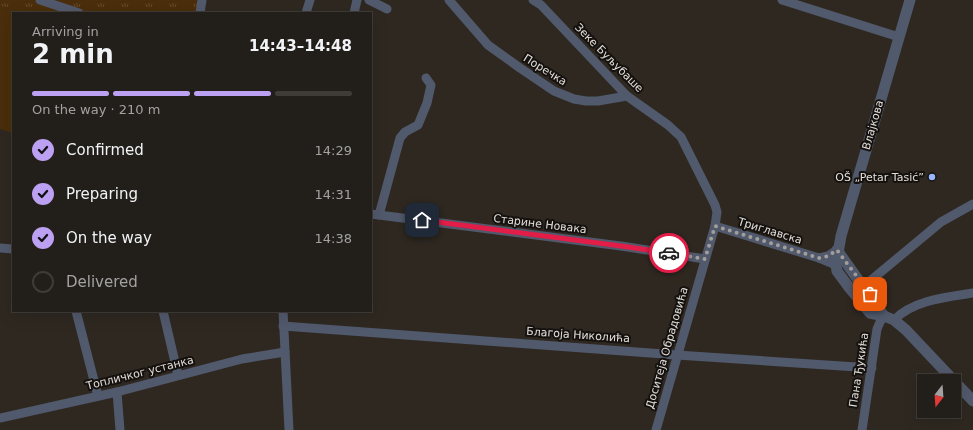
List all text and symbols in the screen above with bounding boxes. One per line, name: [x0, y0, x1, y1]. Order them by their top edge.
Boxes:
street label: Зеке Буљубаше: [572, 21, 646, 95]
text: Arriving in: [32, 24, 99, 39]
text: 14:43–14:48: [249, 37, 352, 55]
text: 2 min: [32, 39, 114, 69]
street label: Поречка: [521, 52, 569, 88]
street label: Влајкова: [860, 99, 886, 151]
text: On the way · 210 m: [32, 102, 160, 117]
icon: check: [32, 139, 54, 161]
text: Confirmed: [66, 141, 144, 159]
text: 14:29: [315, 143, 352, 158]
place label: OŠ „Petar Tasić”: [835, 171, 924, 184]
marker: OŠ „Petar Tasić”: [927, 172, 937, 182]
icon: check: [32, 183, 54, 205]
text: Preparing: [66, 185, 138, 203]
text: 14:31: [315, 187, 352, 202]
pin: [405, 203, 439, 237]
icon: home: [411, 209, 433, 231]
street label: Старине Новака: [493, 212, 587, 236]
street label: Триглавска: [735, 215, 804, 247]
icon: check: [32, 227, 54, 249]
text: On the way: [66, 229, 152, 247]
text: 14:38: [315, 231, 352, 246]
courier: [649, 233, 689, 273]
icon: car: [658, 242, 680, 264]
text: Delivered: [66, 273, 138, 291]
pin: [853, 277, 887, 311]
icon: bag: [859, 283, 881, 305]
street label: Доситеја Обрадовића: [643, 286, 691, 410]
street label: Благоја Николића: [526, 325, 630, 345]
street label: Пана Ђукића: [847, 332, 871, 408]
street label: Топличког устанка: [84, 353, 195, 393]
north arrow: [917, 374, 961, 418]
map controls: [917, 374, 961, 418]

